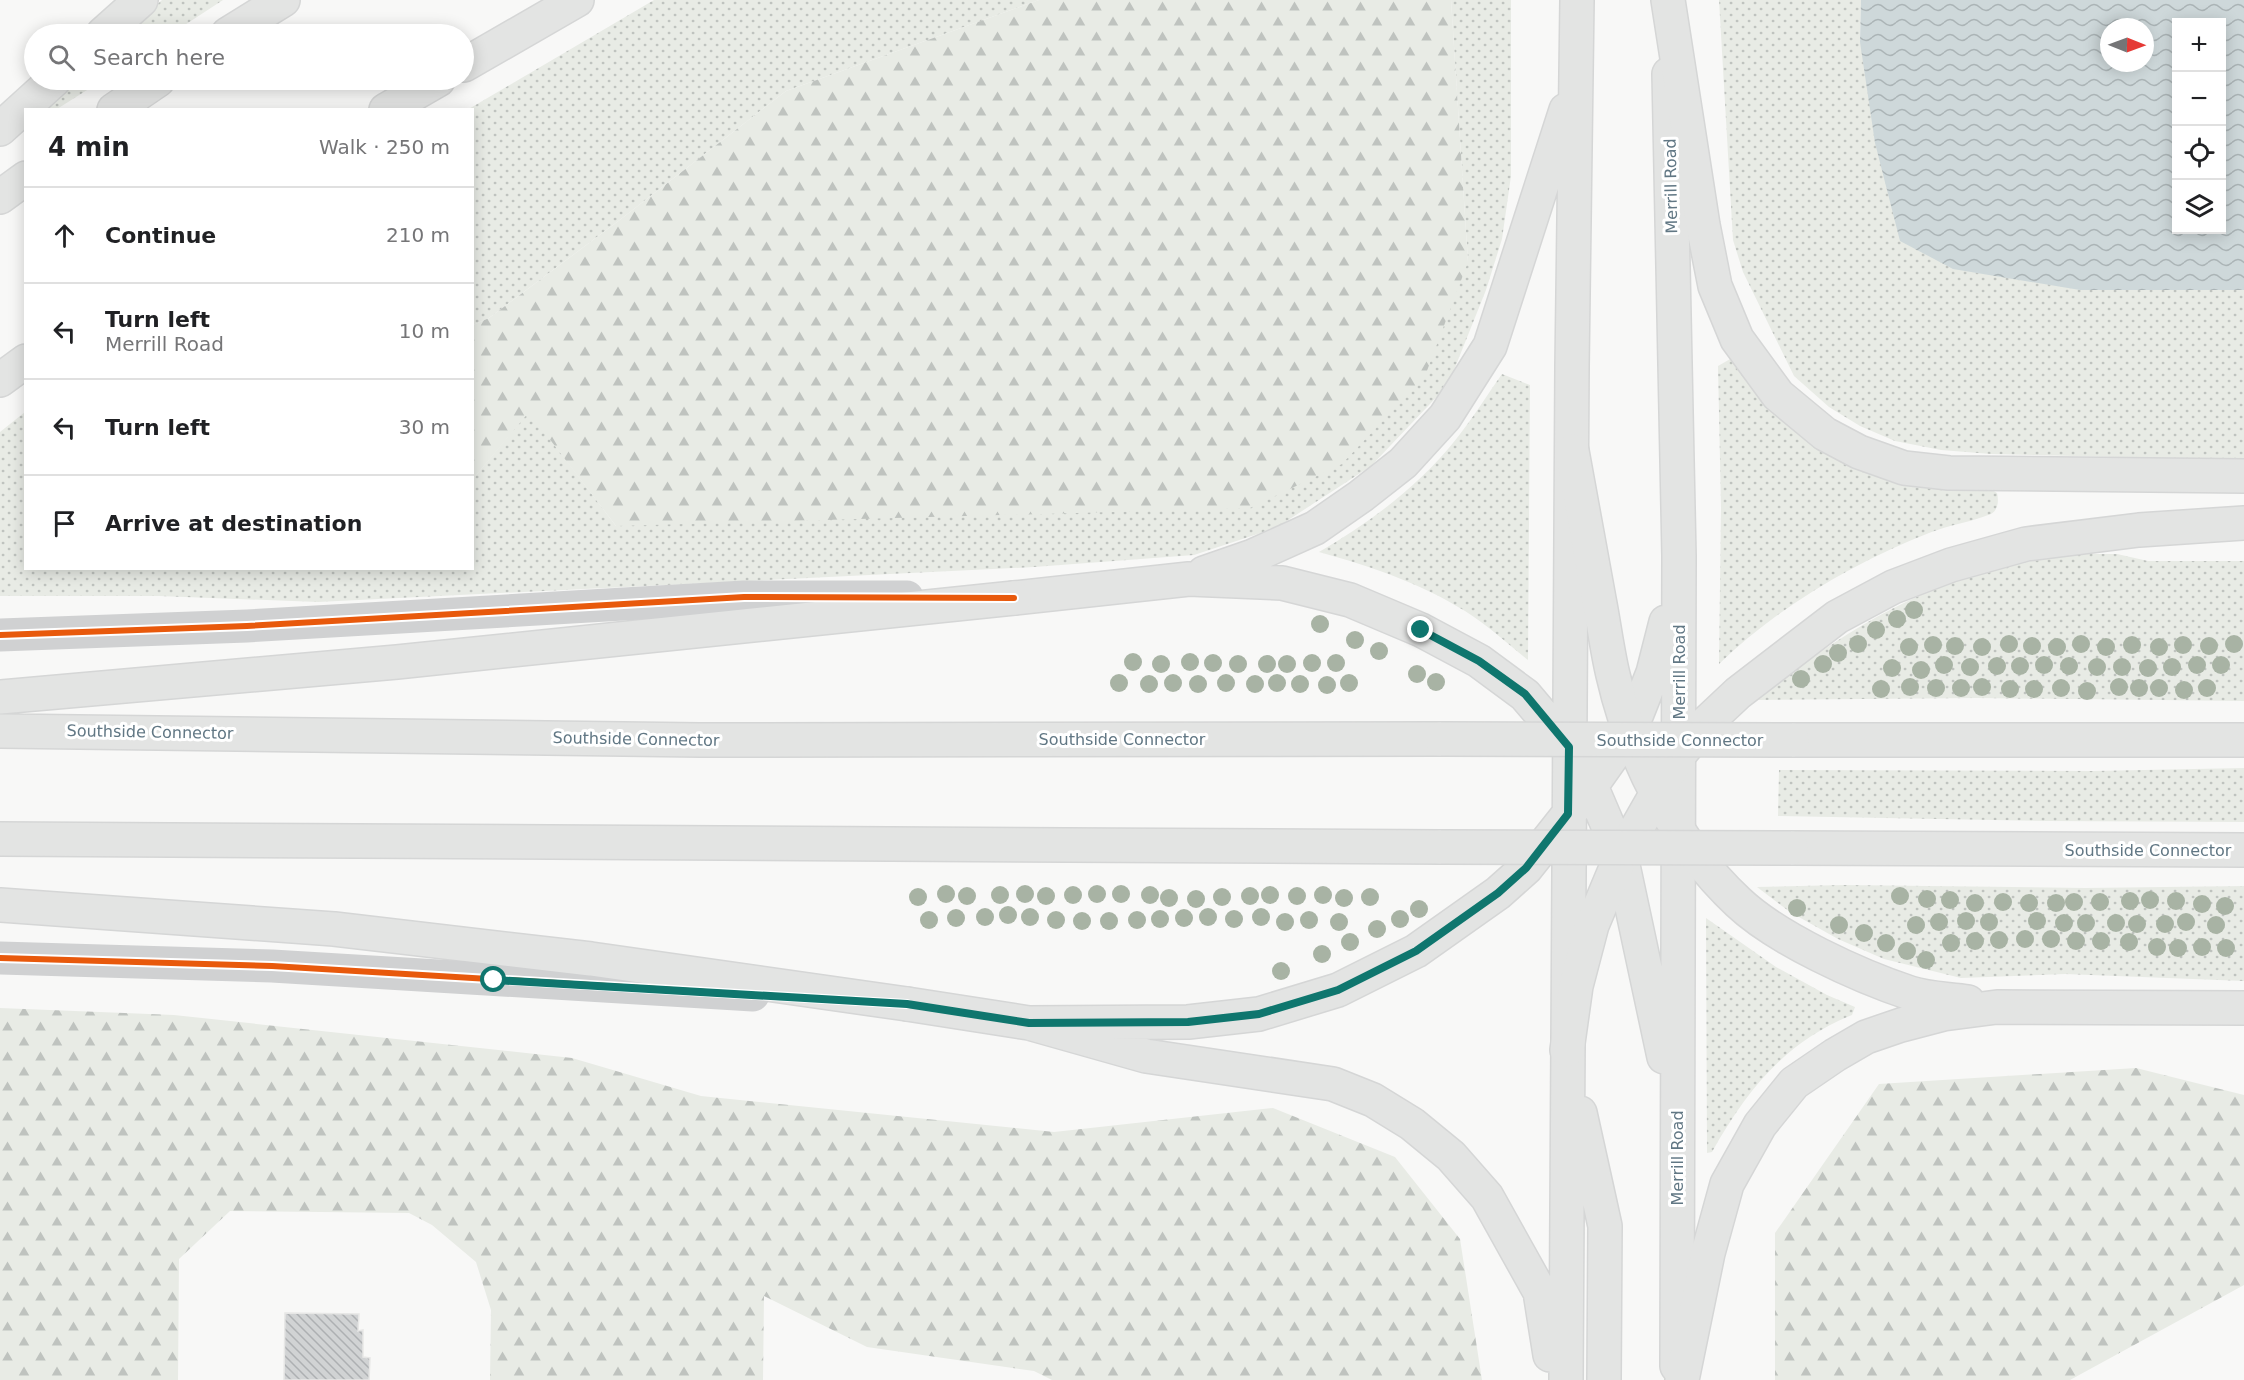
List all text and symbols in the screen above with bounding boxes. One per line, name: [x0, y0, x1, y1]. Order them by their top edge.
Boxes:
north arrow: [2100, 18, 2154, 72]
map controls: [2172, 18, 2226, 234]
button: +: [2172, 18, 2226, 72]
search box: [24, 24, 474, 90]
icon: search: [45, 41, 78, 74]
text: Search here: [93, 45, 225, 70]
button: −: [2172, 72, 2226, 126]
button: locate: [2172, 126, 2226, 180]
text: 4 min: [48, 132, 130, 162]
text: Walk · 250 m: [319, 135, 450, 159]
street label: Merrill Road: [1661, 138, 1681, 234]
button: layers: [2172, 180, 2226, 234]
icon: ahead: [48, 219, 81, 252]
text: Continue: [105, 223, 216, 248]
text: 210 m: [386, 223, 450, 247]
text: Turn left: [105, 307, 210, 332]
icon: left: [48, 315, 81, 348]
text: 10 m: [399, 319, 450, 343]
text: Merrill Road: [105, 332, 224, 356]
icon: left: [48, 411, 81, 444]
text: Turn left: [105, 415, 210, 440]
text: 30 m: [399, 415, 450, 439]
icon: arrive: [48, 507, 81, 540]
text: Arrive at destination: [105, 511, 362, 536]
route end: [1407, 616, 1433, 642]
street label: Merrill Road: [1670, 624, 1689, 720]
street label: Southside Connector: [66, 721, 234, 743]
street label: Southside Connector: [552, 728, 720, 750]
street label: Southside Connector: [1039, 730, 1206, 749]
street label: Southside Connector: [1597, 731, 1764, 750]
street label: Southside Connector: [2065, 841, 2232, 860]
route start: [480, 966, 506, 992]
street label: Merrill Road: [1668, 1110, 1687, 1206]

